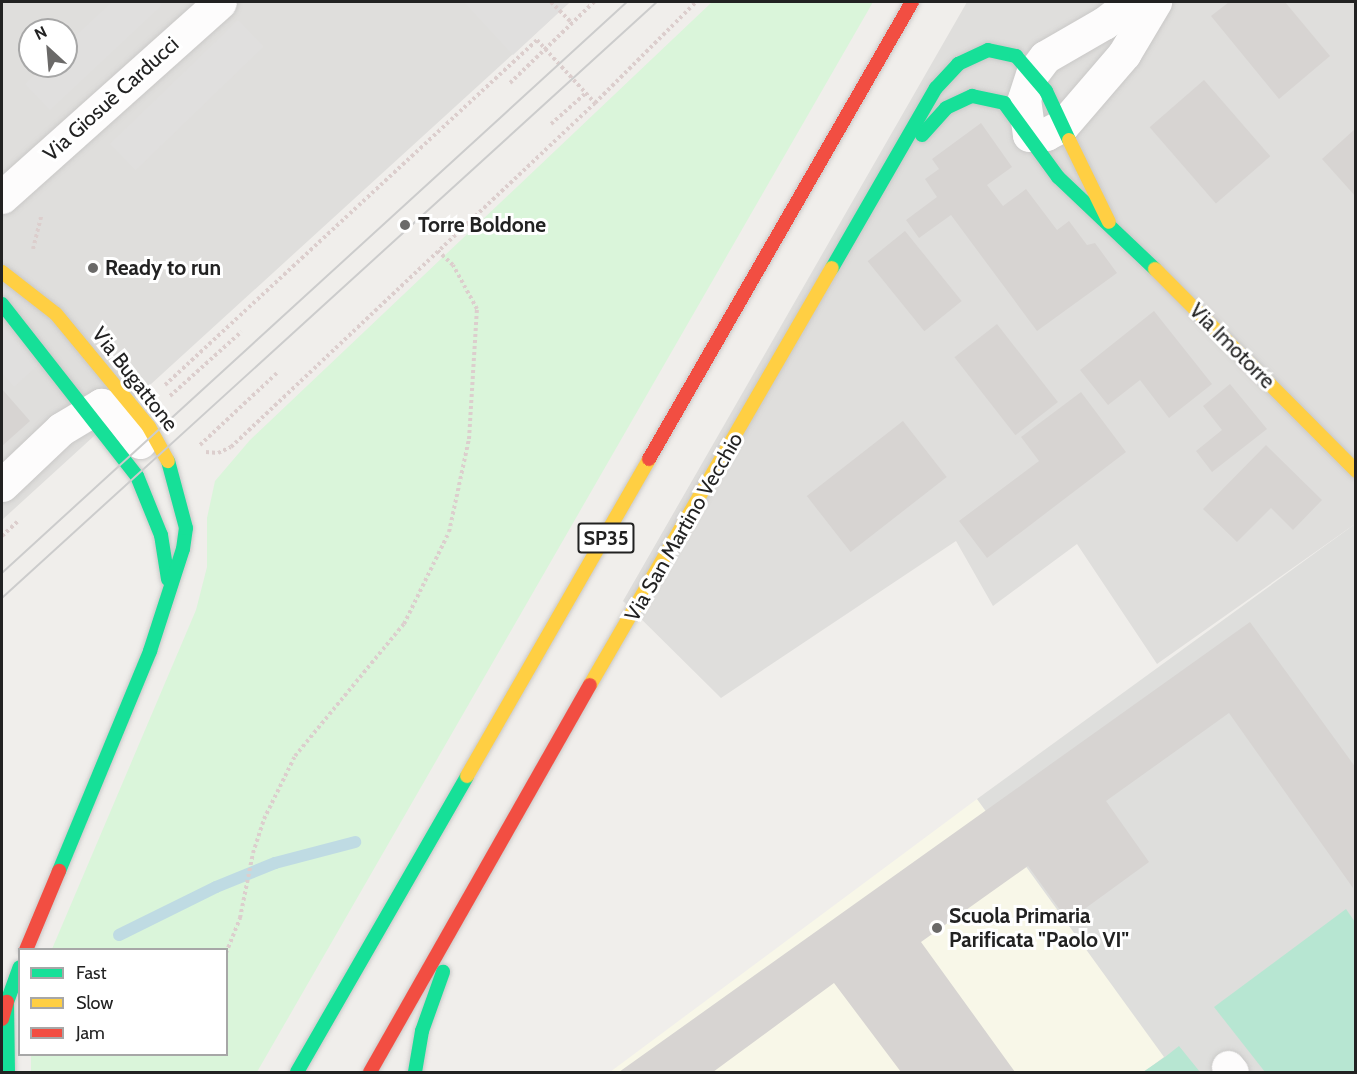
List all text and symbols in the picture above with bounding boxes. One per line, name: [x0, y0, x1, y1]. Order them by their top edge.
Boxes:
north arrow: [18, 18, 78, 78]
text: N: [32, 22, 50, 44]
street label: Via Giosuè Carducci: [38, 32, 184, 166]
place label: Torre Boldone: [418, 212, 546, 238]
marker: Torre Boldone: [396, 216, 414, 234]
place label: Ready to run: [105, 255, 221, 281]
marker: Ready to run: [86, 261, 100, 275]
street label: Via Imotorre: [1184, 298, 1280, 394]
street label: Via Bugattone: [87, 322, 183, 436]
street label: Via San Martino Vecchio: [620, 428, 748, 626]
road number: SP35: [576, 521, 636, 555]
place label: Scuola Primaria Parificata "Paolo VI": [949, 903, 1129, 953]
marker: Scuola Primaria Parificata "Paolo VI": [930, 921, 944, 935]
legend: [18, 948, 228, 1056]
text: Fast: [76, 962, 107, 984]
text: Slow: [76, 992, 113, 1014]
text: Jam: [76, 1022, 105, 1044]

